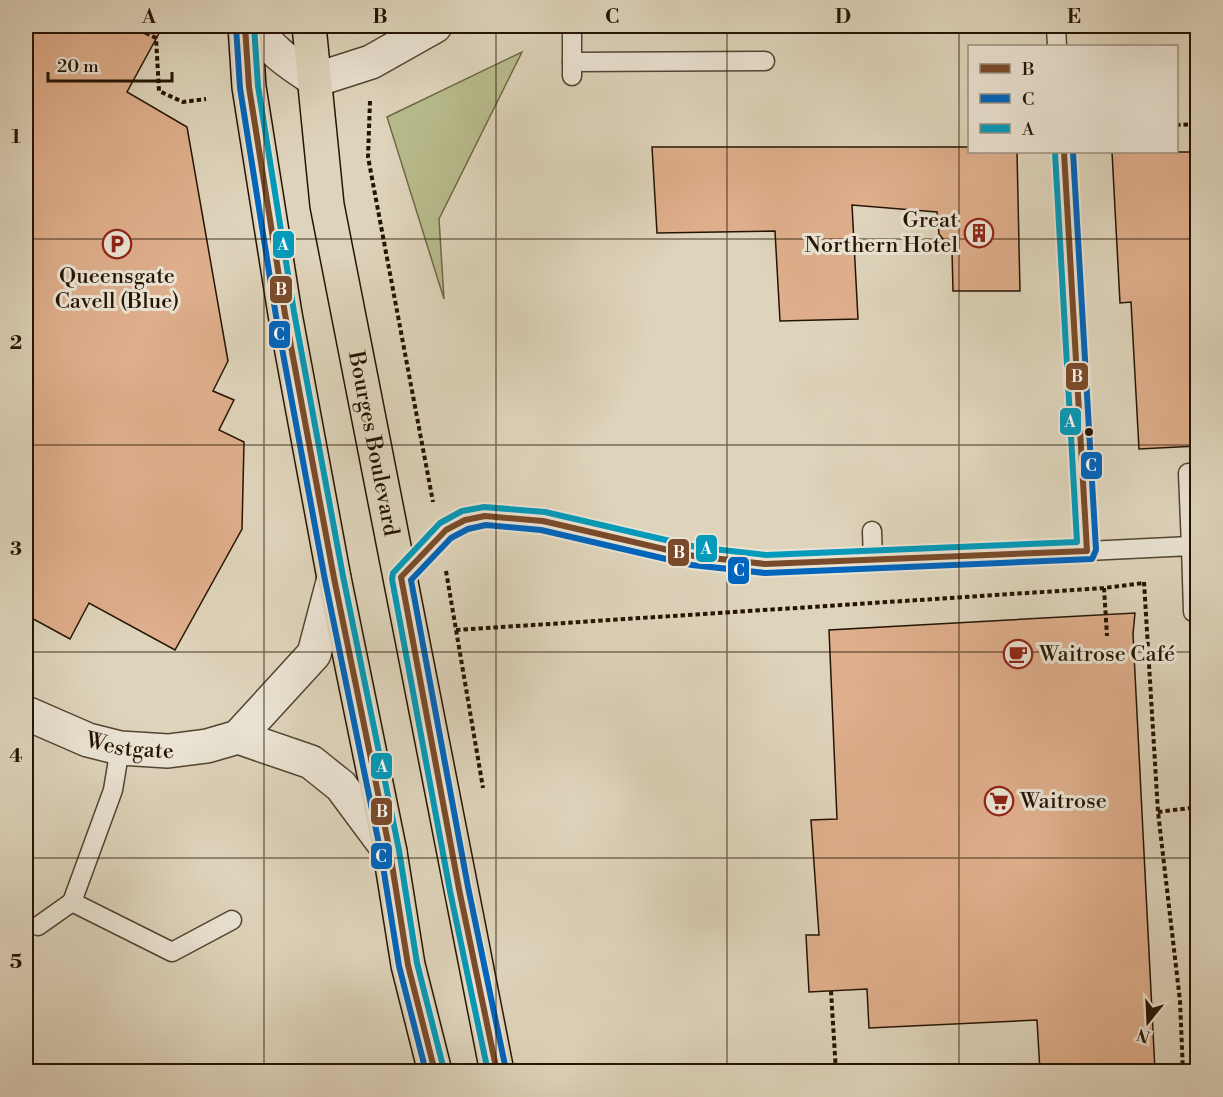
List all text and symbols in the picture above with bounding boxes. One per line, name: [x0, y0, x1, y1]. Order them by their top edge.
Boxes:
text: A: [141, 5, 157, 30]
text: B: [372, 5, 388, 30]
text: C: [605, 5, 619, 30]
text: D: [835, 5, 851, 30]
text: E: [1067, 5, 1081, 30]
scale bar: [48, 45, 172, 83]
legend: [968, 45, 1178, 153]
text: 20 m: [57, 55, 99, 78]
text: B: [1021, 58, 1035, 81]
text: C: [1022, 88, 1034, 111]
text: A: [1021, 118, 1035, 141]
text: 1: [11, 125, 21, 150]
place label: Great Northern Hotel: [805, 207, 958, 259]
building icon: Great Northern Hotel: [963, 217, 995, 249]
parking icon: Queensgate Cavell (Blue): [101, 228, 133, 260]
line badge: A: [272, 230, 295, 259]
text: A: [276, 235, 289, 255]
place label: Queensgate Cavell (Blue): [55, 263, 179, 315]
line badge: B: [269, 275, 293, 304]
text: B: [275, 280, 287, 300]
line badge: C: [268, 320, 291, 349]
text: C: [273, 325, 285, 345]
text: 2: [10, 331, 22, 356]
street label: Bourges Boulevard: [342, 348, 405, 539]
line badge: B: [1065, 362, 1089, 391]
text: B: [1071, 367, 1083, 387]
line badge: A: [1059, 407, 1082, 436]
text: A: [1063, 412, 1076, 432]
unlabelled marker: [1083, 426, 1095, 438]
line badge: C: [1080, 451, 1103, 480]
text: C: [1085, 456, 1097, 476]
line badge: A: [695, 534, 718, 563]
text: 3: [10, 537, 22, 562]
line badge: B: [667, 538, 690, 567]
text: A: [699, 539, 712, 559]
text: B: [673, 543, 685, 563]
line badge: C: [727, 556, 750, 585]
text: C: [733, 561, 745, 581]
cafe icon: Waitrose Café: [1002, 638, 1034, 670]
place label: Waitrose Café: [1038, 641, 1175, 668]
street label: Westgate: [82, 726, 175, 765]
text: 4: [9, 744, 23, 769]
line badge: A: [370, 752, 393, 780]
text: A: [375, 757, 388, 777]
supermarket icon: Waitrose: [983, 785, 1015, 817]
place label: Waitrose: [1019, 788, 1107, 815]
line badge: B: [370, 797, 393, 826]
text: B: [376, 802, 388, 822]
line badge: C: [370, 842, 393, 870]
text: C: [375, 847, 387, 867]
text: 5: [10, 950, 22, 975]
north arrow: [1118, 992, 1178, 1052]
text: N: [1134, 1024, 1153, 1047]

